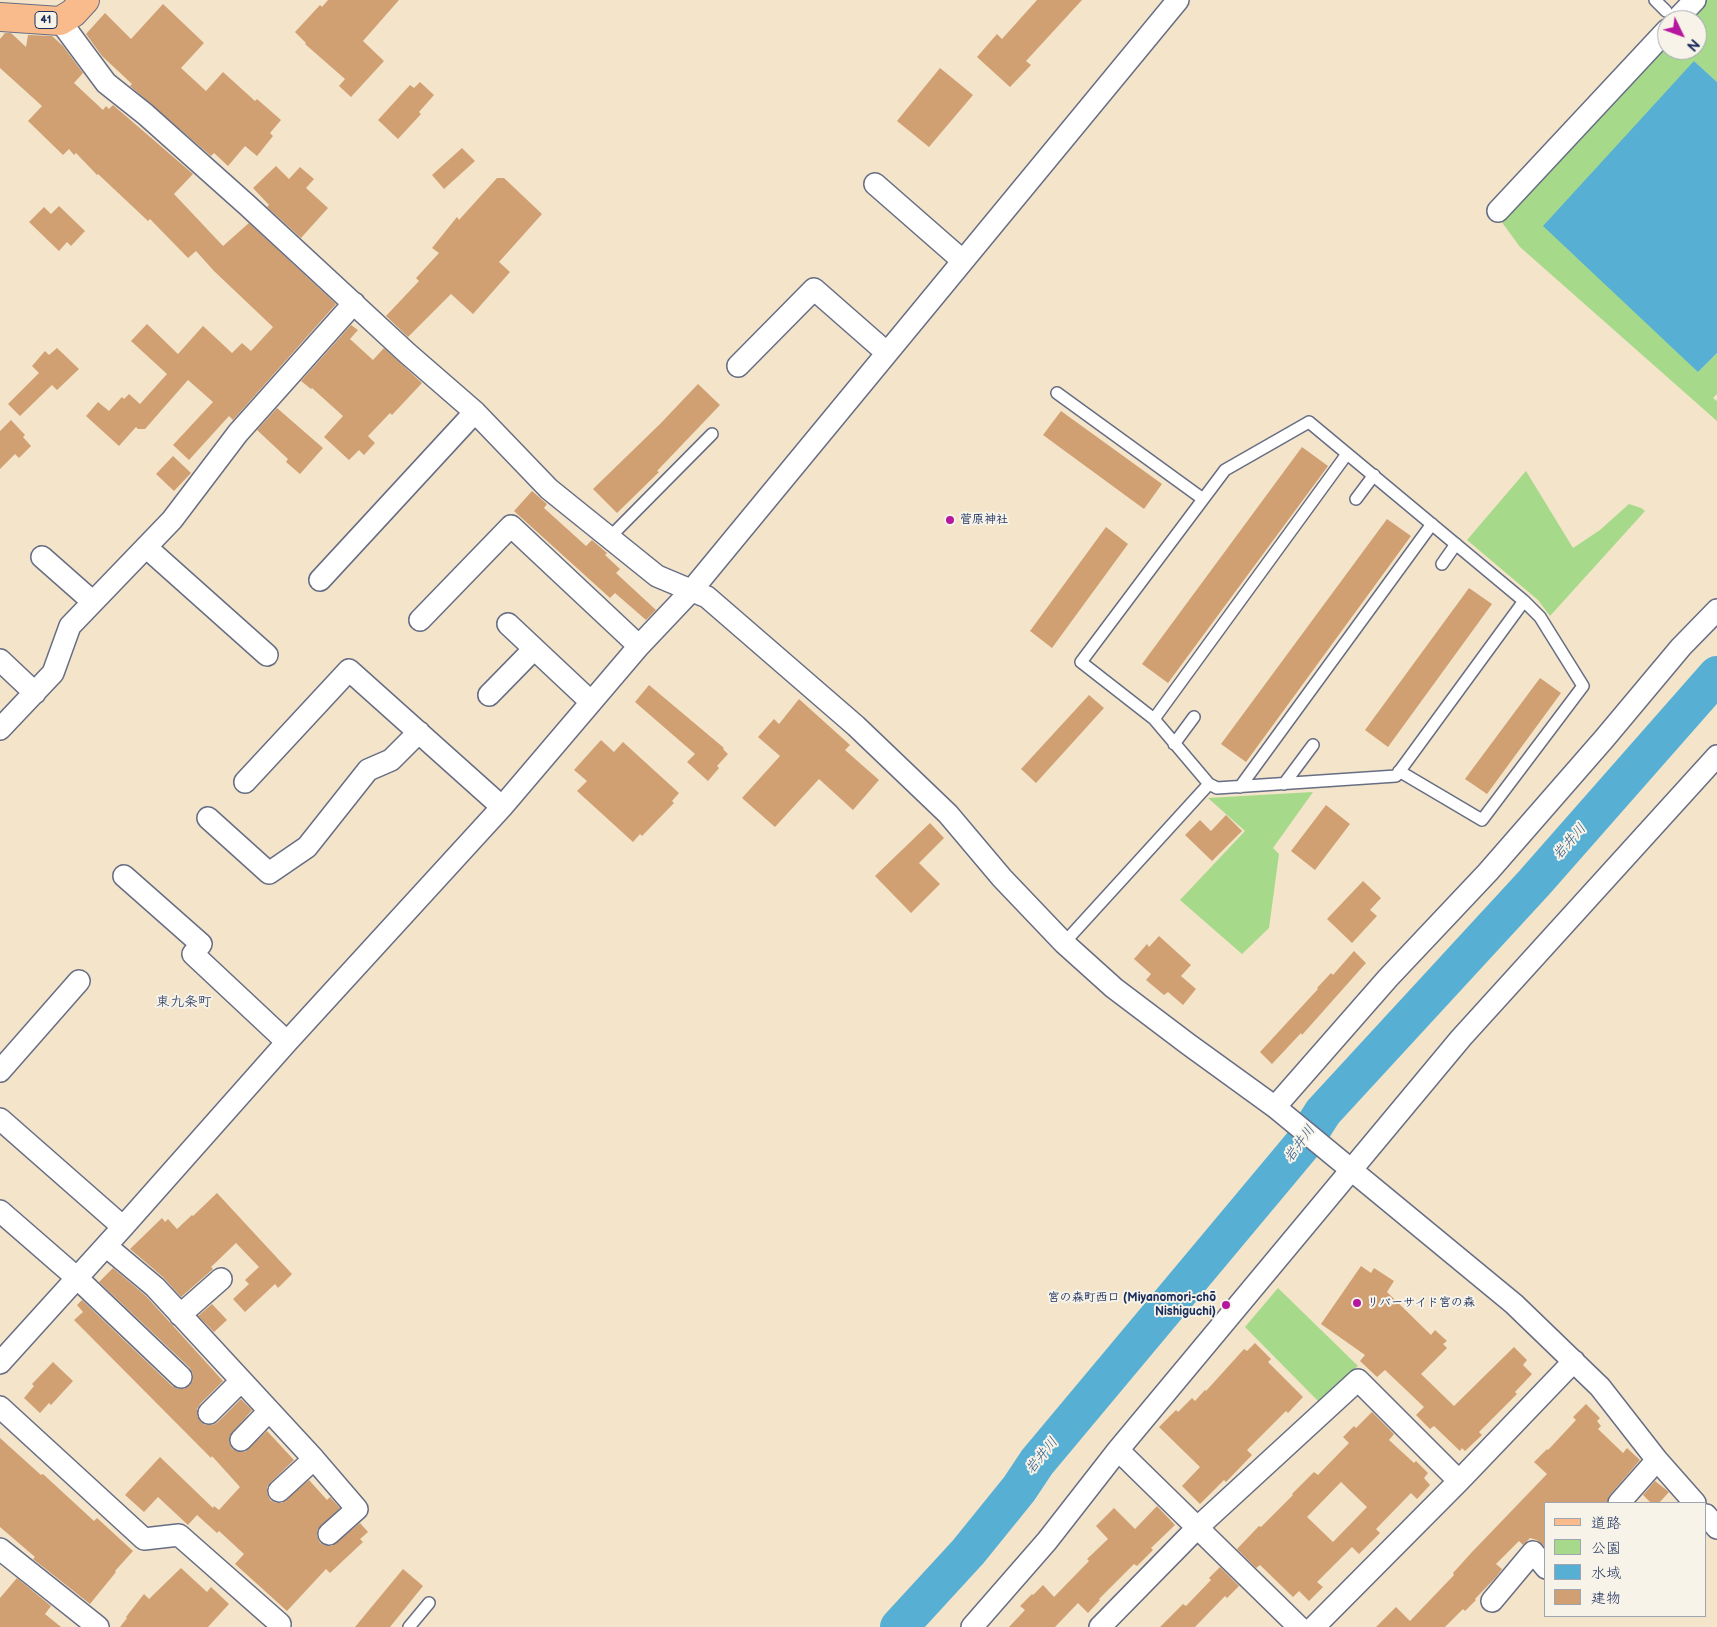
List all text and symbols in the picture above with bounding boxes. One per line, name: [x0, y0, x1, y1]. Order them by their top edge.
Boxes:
north arrow: [1657, 10, 1707, 60]
road number: 41: [35, 12, 57, 28]
text: N: [1683, 35, 1703, 54]
place label: 菅原神社: [960, 513, 1008, 527]
marker: 菅原神社: [944, 514, 956, 526]
water label: 岩井川: [1550, 821, 1590, 863]
district label: 東九条町: [156, 994, 212, 1010]
water label: 岩井川: [1281, 1122, 1319, 1166]
place label: 宮の森町西口 (Miyanomori-chō Nishiguchi): [1048, 1291, 1216, 1319]
place label: リバーサイド宮の森: [1367, 1296, 1475, 1310]
marker: リバーサイド宮の森: [1351, 1297, 1363, 1309]
marker: 宮の森町西口 (Miyanomori-chō Nishiguchi): [1220, 1299, 1232, 1311]
water label: 岩井川: [1022, 1434, 1062, 1478]
legend: [1544, 1502, 1707, 1617]
text: 道路: [1591, 1514, 1621, 1533]
text: 公園: [1591, 1539, 1621, 1558]
text: 水域: [1591, 1564, 1621, 1583]
text: 建物: [1591, 1589, 1621, 1608]

